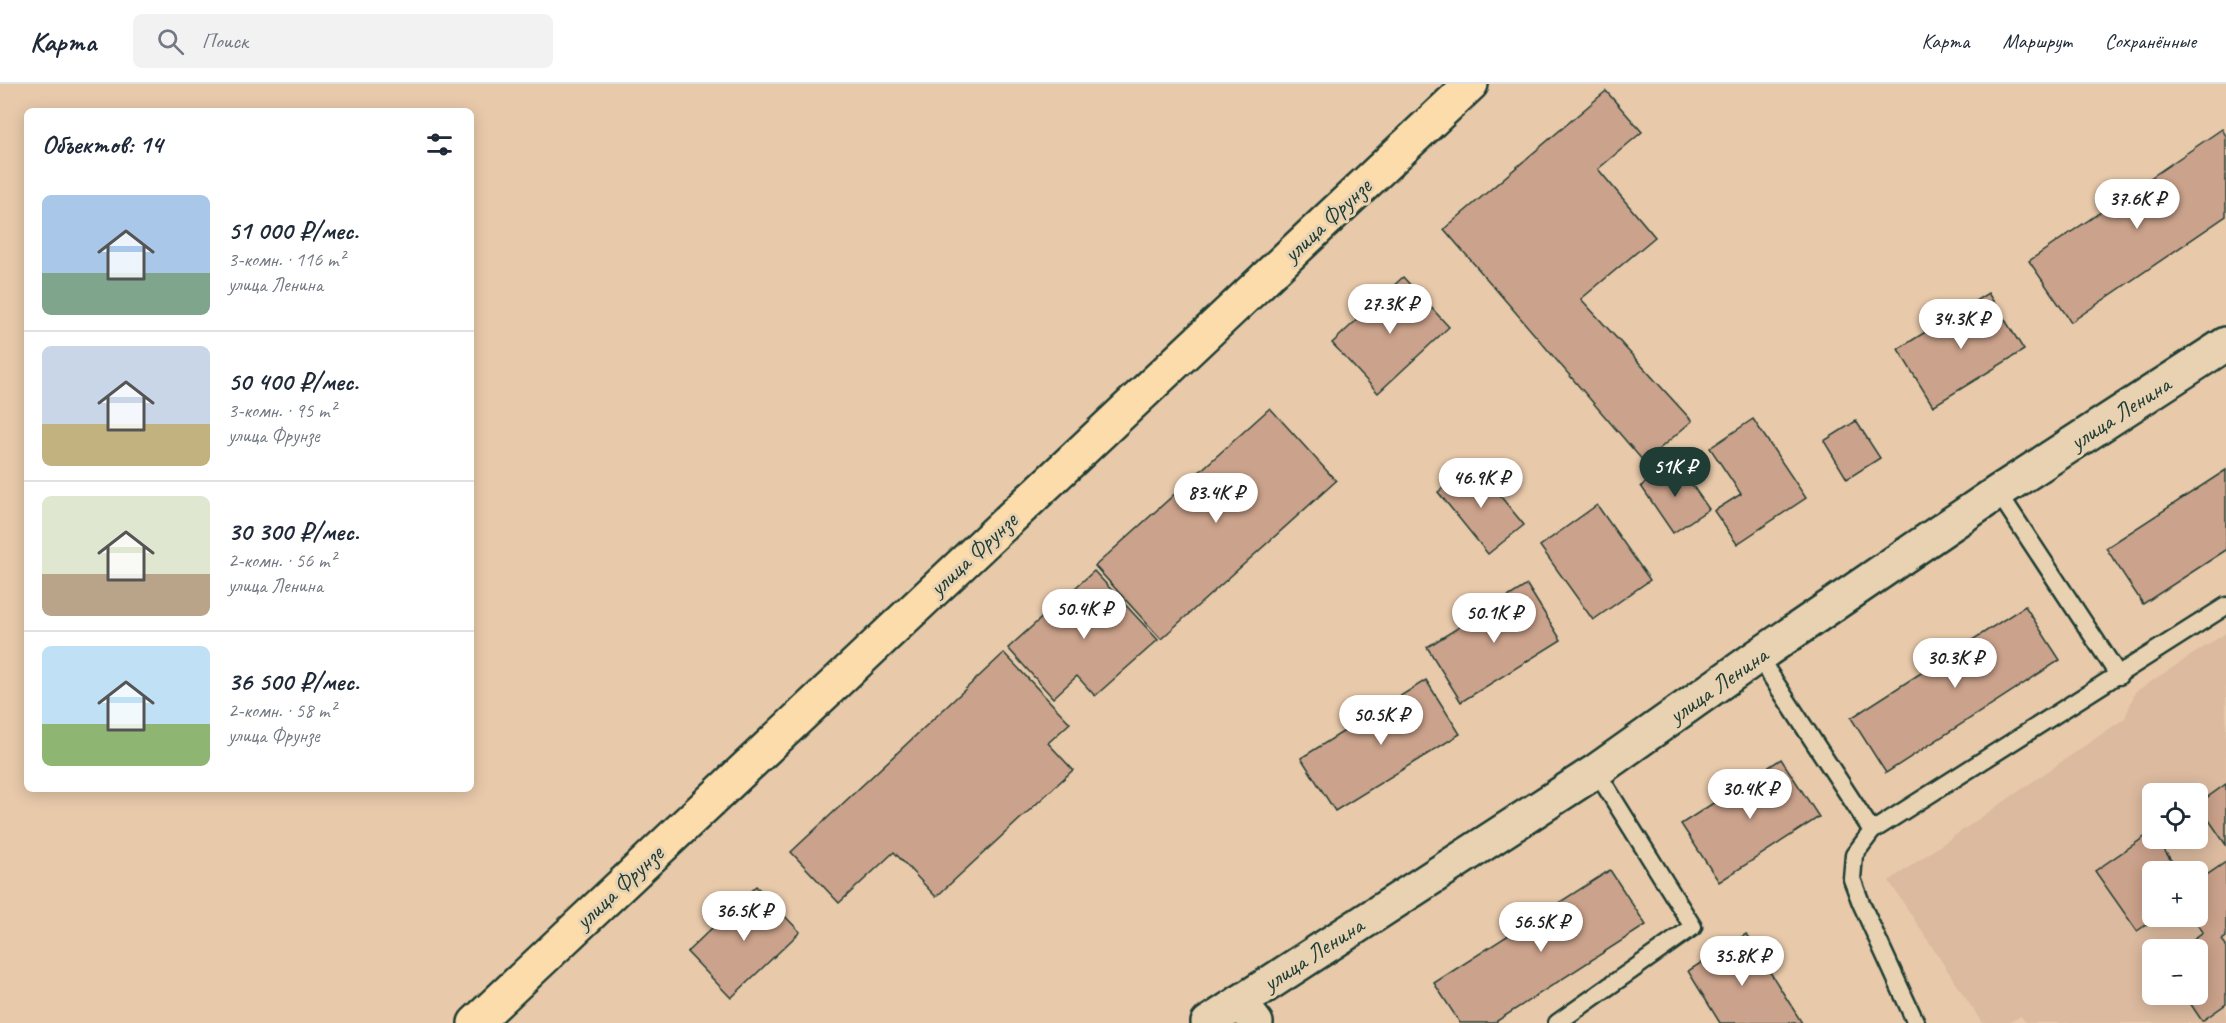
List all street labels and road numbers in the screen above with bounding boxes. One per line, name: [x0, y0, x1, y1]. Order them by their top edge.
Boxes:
street label: улица Фрунзе: [1275, 170, 1379, 270]
street label: улица Ленина: [2062, 368, 2178, 458]
street label: улица Фрунзе: [921, 504, 1025, 604]
street label: улица Ленина: [1661, 639, 1775, 731]
street label: улица Фрунзе: [567, 837, 671, 937]
street label: улица Ленина: [1255, 909, 1371, 999]

